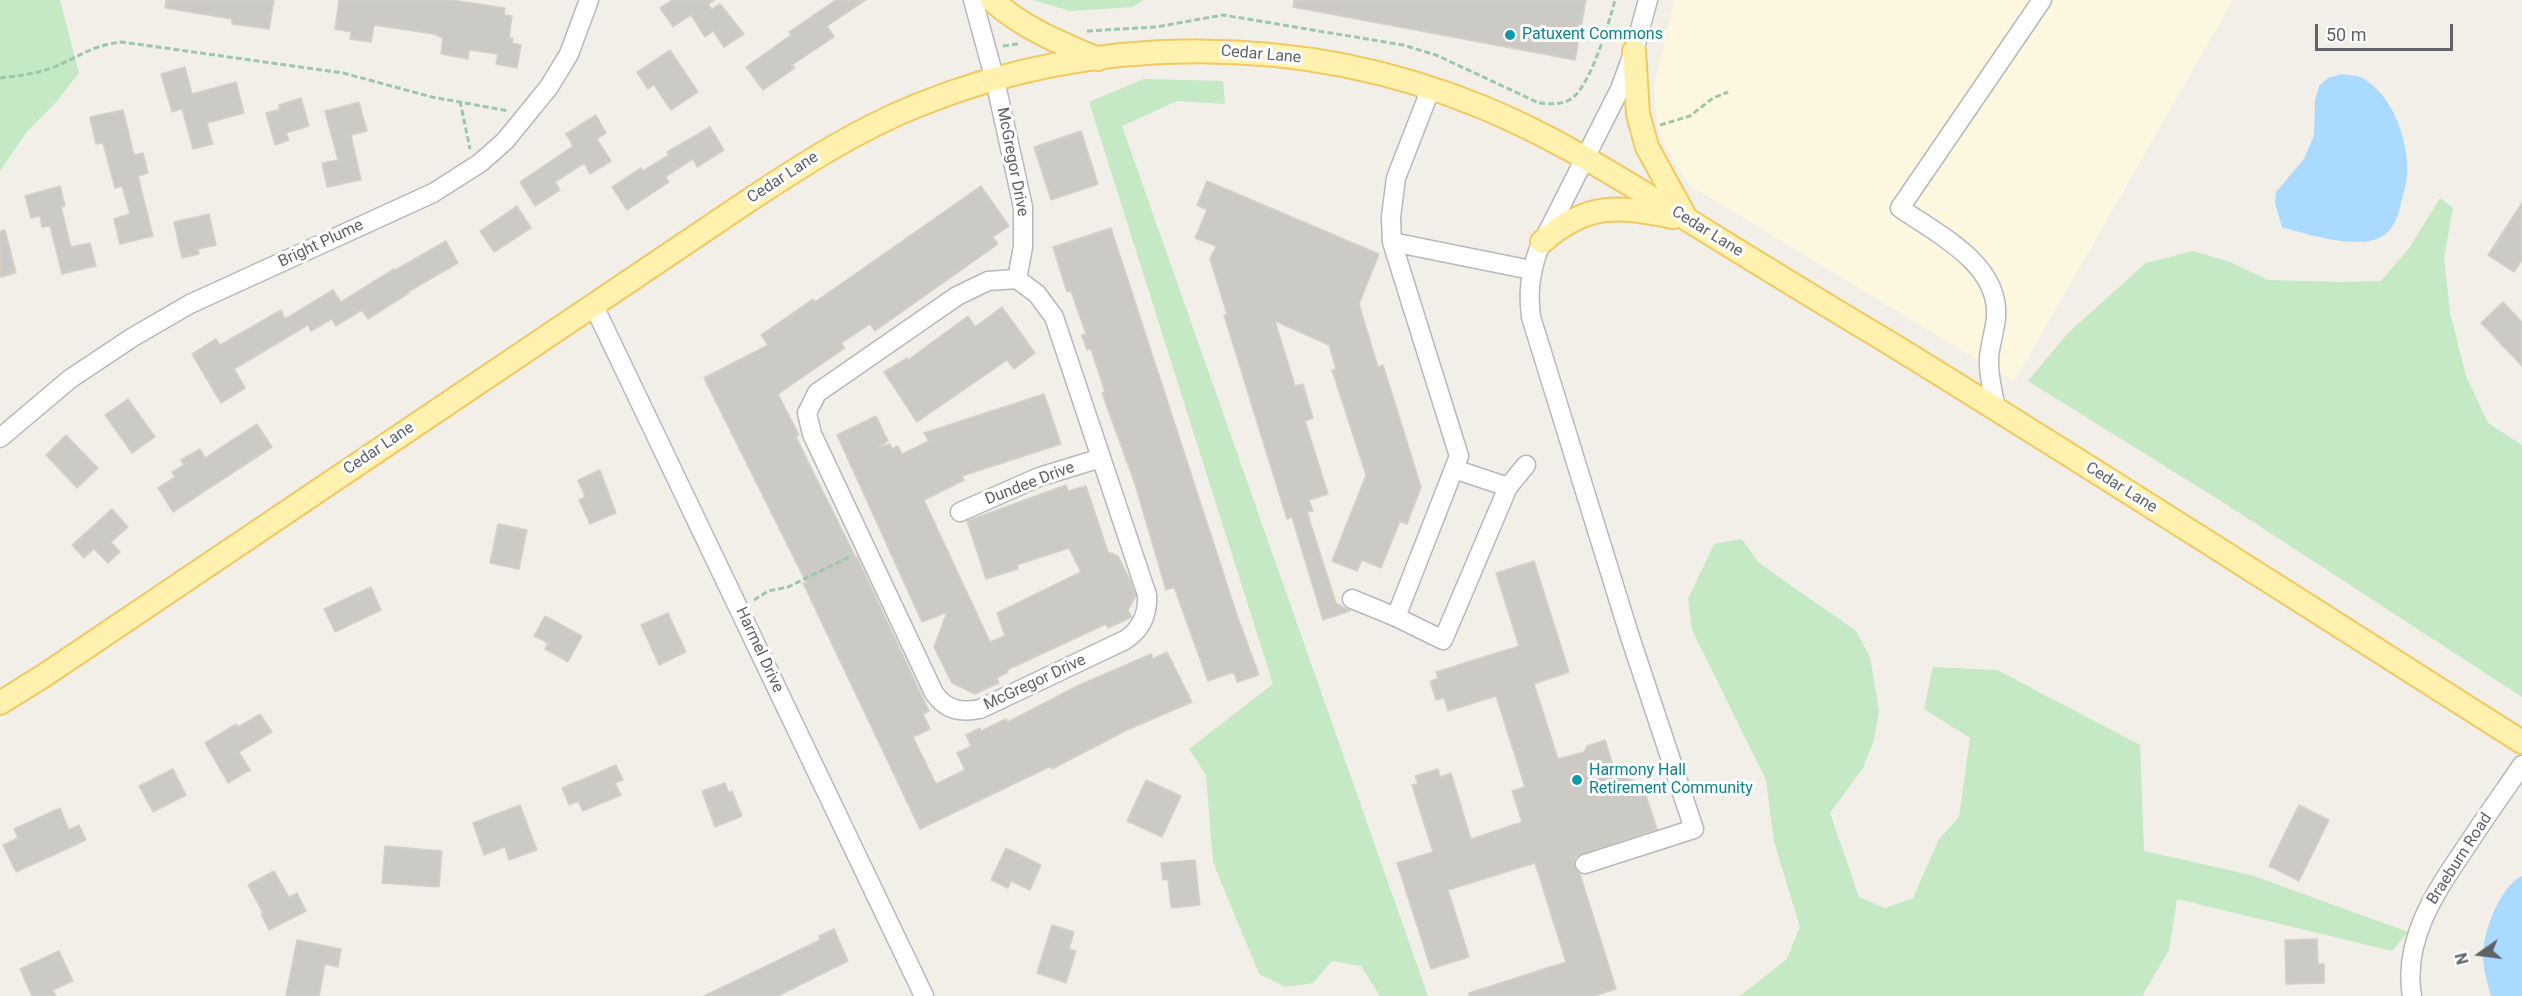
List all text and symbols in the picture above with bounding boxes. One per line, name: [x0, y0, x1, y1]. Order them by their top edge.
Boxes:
scale bar: [2318, 12, 2456, 50]
text: 50 m: [2326, 24, 2366, 45]
place label: Patuxent Commons: [1522, 25, 1663, 45]
marker: Patuxent Commons: [1503, 28, 1517, 42]
street label: Cedar Lane: [1220, 42, 1302, 68]
street label: McGregor Drive: [992, 106, 1032, 218]
street label: Cedar Lane: [744, 148, 822, 208]
street label: Cedar Lane: [1668, 202, 1746, 262]
street label: Bright Plume: [275, 216, 367, 272]
street label: Cedar Lane: [340, 418, 418, 480]
street label: Dundee Drive: [983, 458, 1077, 510]
street label: Cedar Lane: [2082, 458, 2160, 518]
street label: Harmel Drive: [731, 604, 787, 696]
street label: McGregor Drive: [981, 651, 1089, 715]
place label: Harmony Hall Retirement Community: [1589, 761, 1753, 799]
marker: Harmony Hall Retirement Community: [1570, 773, 1584, 787]
street label: Braeburn Road: [2423, 810, 2497, 908]
north arrow: [2450, 924, 2510, 984]
text: N: [2451, 951, 2473, 966]

